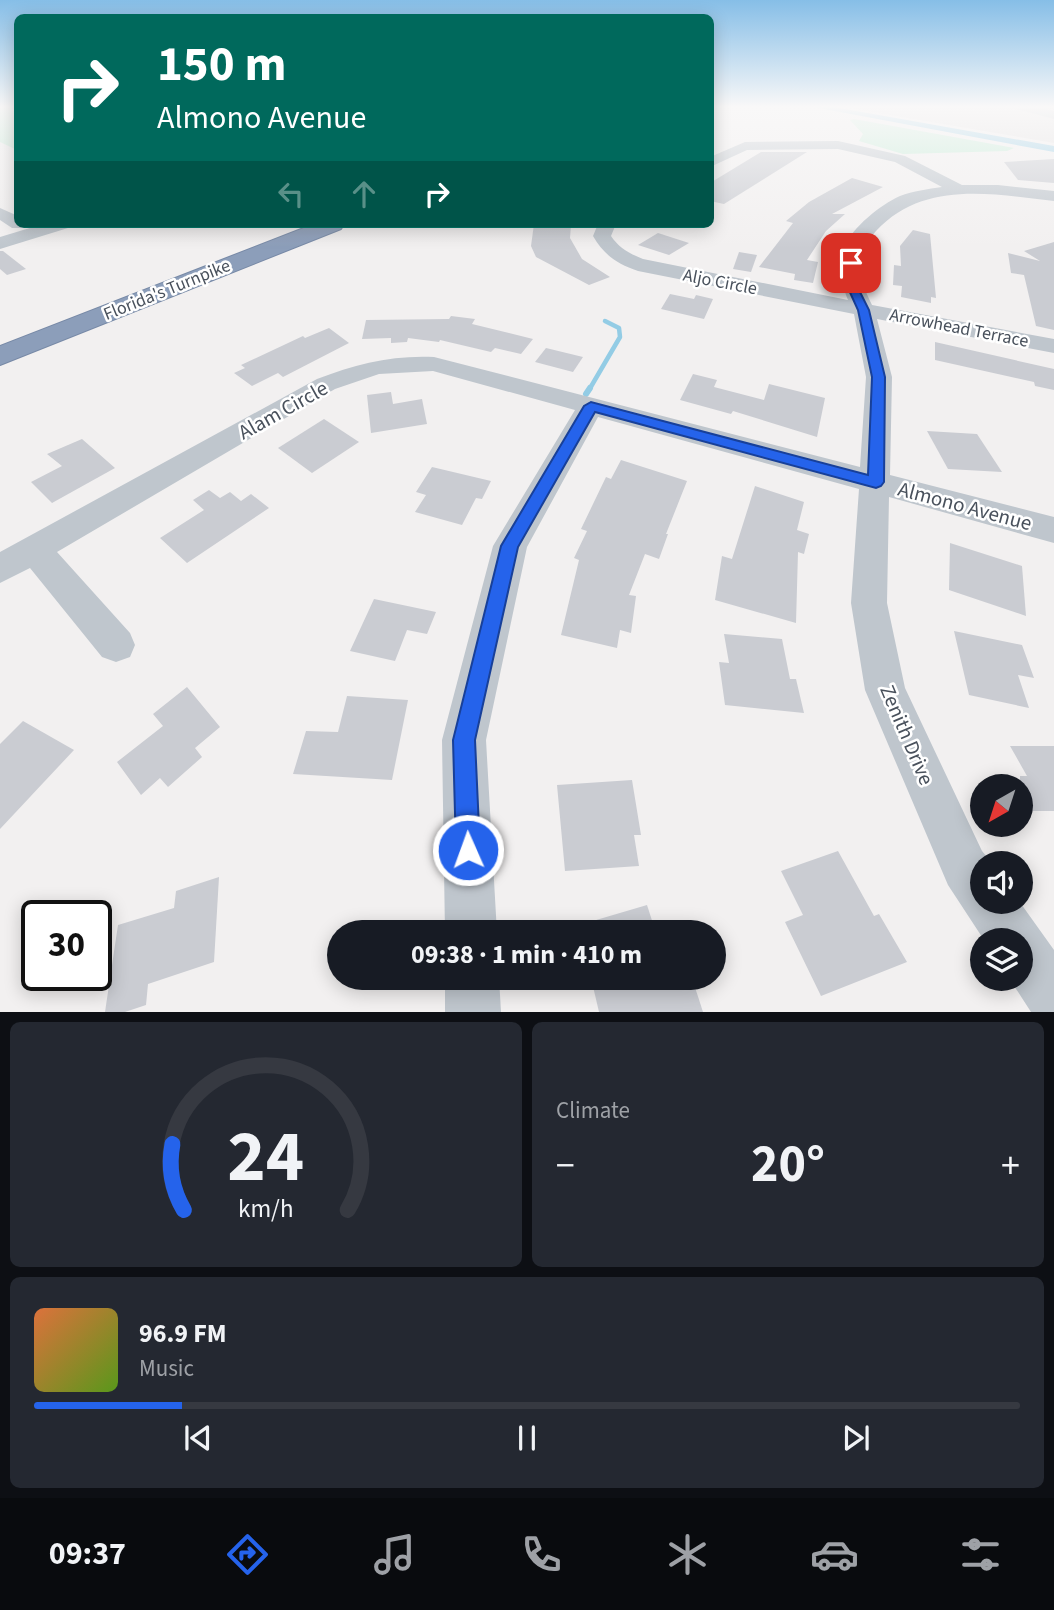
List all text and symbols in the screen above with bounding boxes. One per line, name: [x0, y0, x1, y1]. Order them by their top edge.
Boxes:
text: 150 m: [157, 30, 286, 100]
icon: right: [42, 42, 133, 133]
text: Almono Avenue: [157, 95, 366, 141]
icon: left: [272, 175, 310, 213]
icon: ahead: [345, 175, 383, 213]
icon: right: [418, 175, 456, 213]
pin: [821, 233, 881, 293]
icon: arrive: [832, 244, 870, 282]
street label: Florida's Turnpike: [100, 253, 234, 327]
street label: Aljo Circle: [681, 263, 759, 301]
street label: Arrowhead Terrace: [887, 302, 1031, 354]
street label: Alam Circle: [233, 373, 333, 447]
street label: Almono Avenue: [895, 474, 1035, 538]
street label: Zenith Drive: [872, 680, 942, 790]
north arrow: [970, 774, 1032, 836]
map controls: [970, 774, 1033, 991]
position arrow: [431, 813, 505, 887]
button: sound: [970, 851, 1033, 914]
speed limit sign: 30: [21, 900, 112, 991]
button: layers: [970, 928, 1033, 991]
text: 09:38 · 1 min · 410 m: [411, 936, 642, 973]
text: Climate: [556, 1094, 630, 1127]
text: 24: [228, 1106, 304, 1210]
text: 20°: [751, 1128, 825, 1202]
text: −: [556, 1139, 575, 1193]
text: +: [1001, 1139, 1020, 1193]
text: km/h: [238, 1191, 294, 1227]
text: 96.9 FM: [139, 1315, 227, 1352]
text: Music: [139, 1352, 194, 1385]
icon: previous: [179, 1419, 217, 1457]
icon: pause: [508, 1419, 546, 1457]
icon: next: [837, 1419, 875, 1457]
icon: directions: [223, 1530, 272, 1579]
icon: music: [370, 1530, 419, 1579]
icon: phone: [517, 1530, 566, 1579]
icon: climate: [663, 1530, 712, 1579]
icon: car: [810, 1530, 859, 1579]
icon: filters: [956, 1530, 1005, 1579]
text: 09:37: [49, 1531, 126, 1577]

